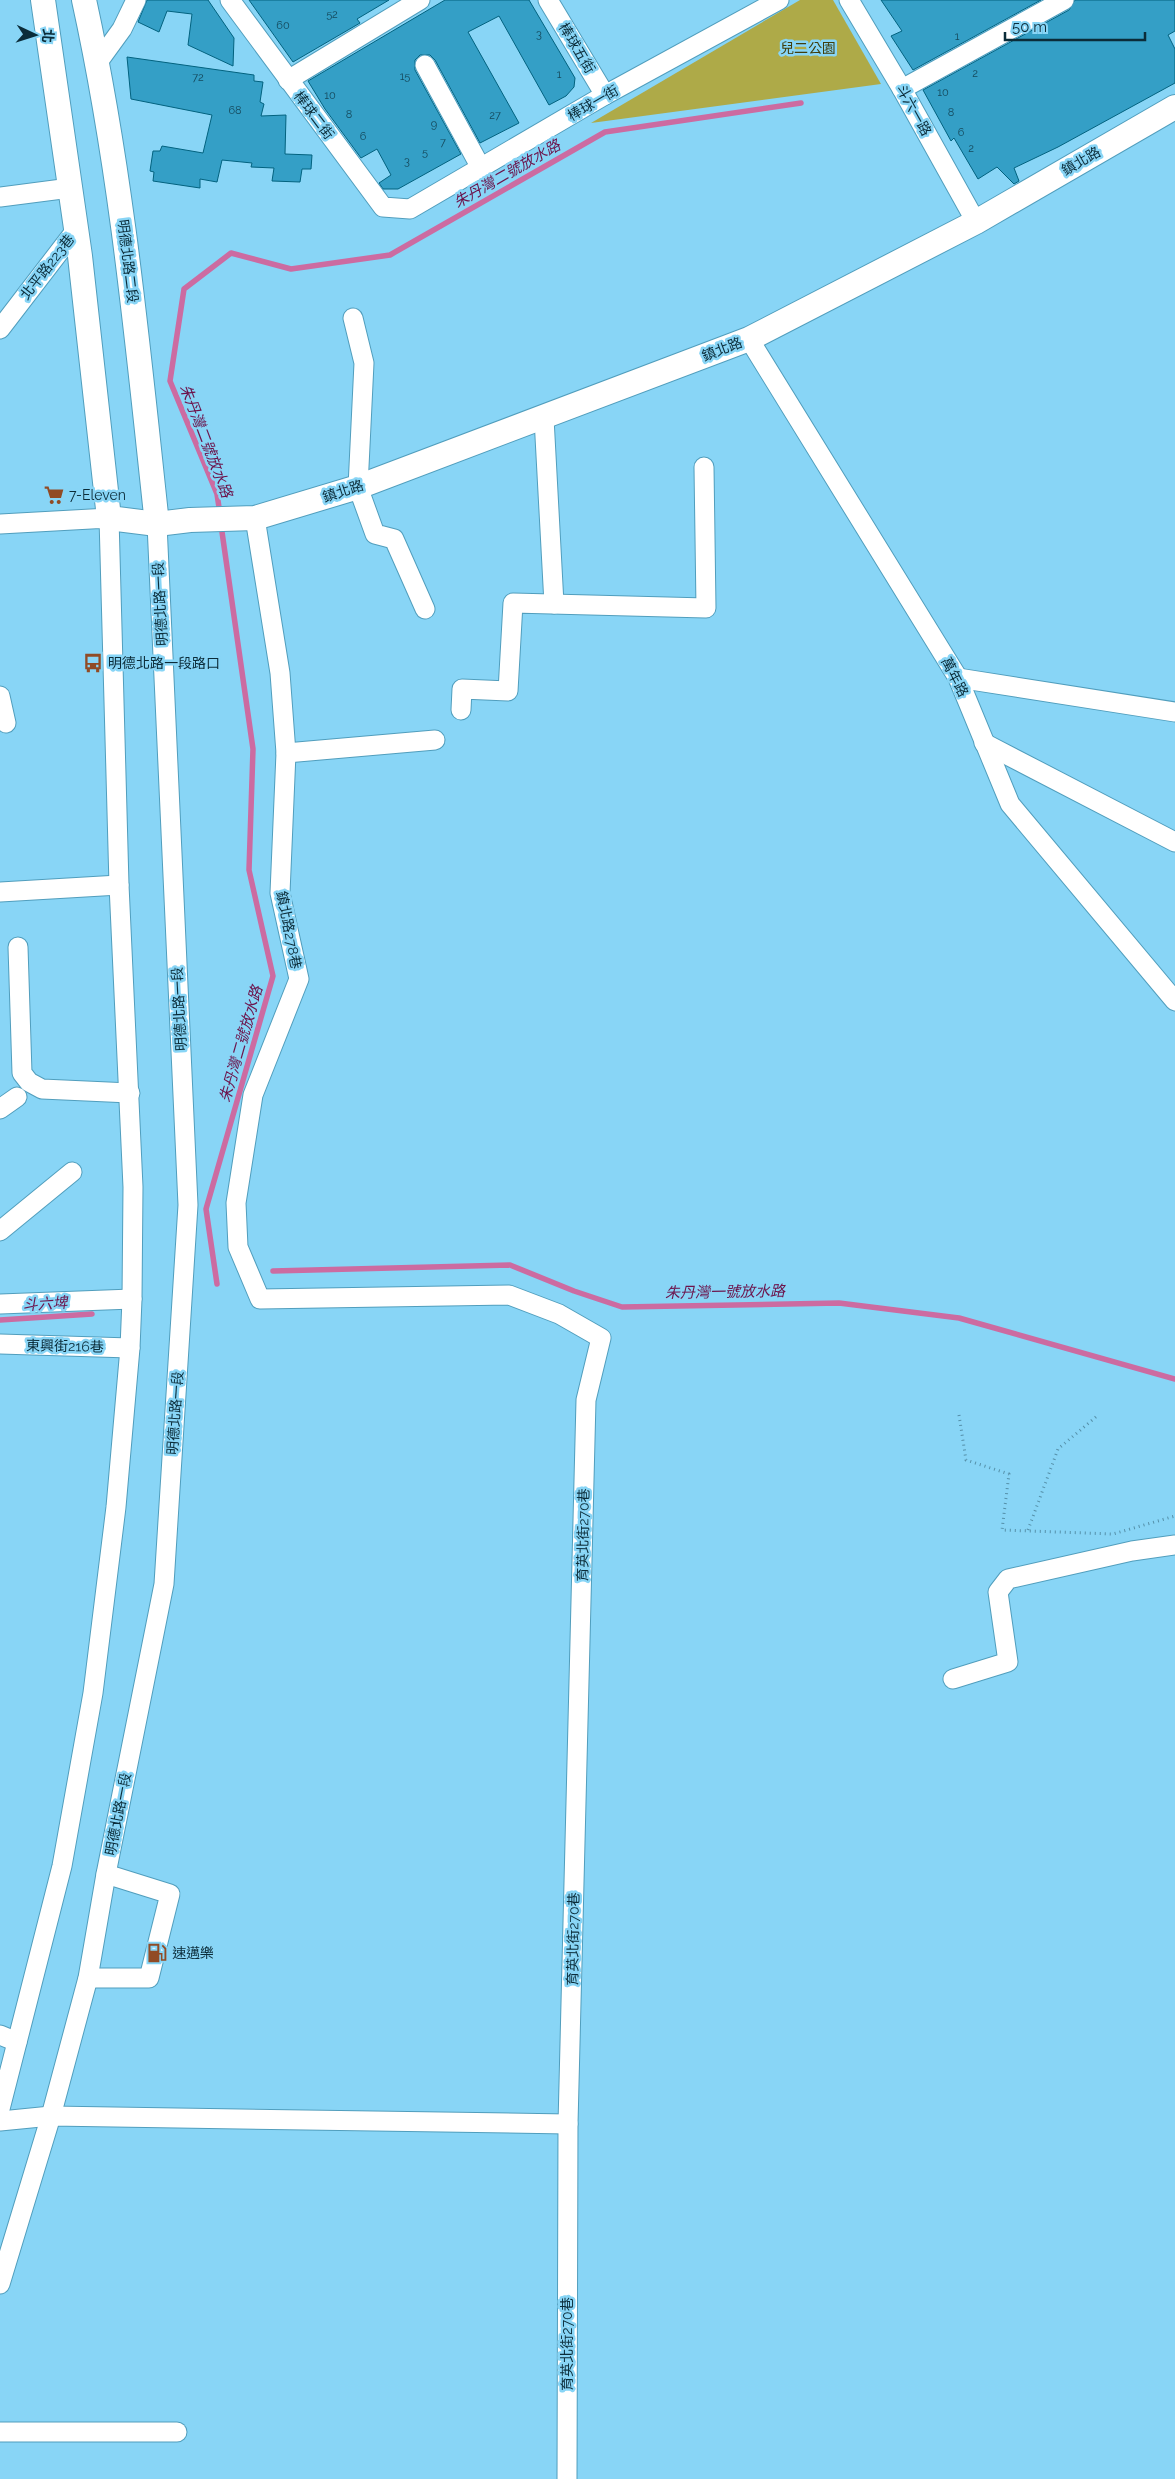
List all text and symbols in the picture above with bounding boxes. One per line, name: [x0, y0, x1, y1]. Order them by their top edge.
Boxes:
house number: 52: [326, 8, 338, 21]
north arrow: [10, 10, 60, 60]
scale bar: [1005, 10, 1145, 42]
text: 50 m: [1012, 18, 1047, 36]
house number: 60: [276, 19, 290, 32]
street label: 棒球五街: [556, 20, 598, 76]
text: 北: [39, 28, 56, 43]
house number: 3: [536, 28, 542, 41]
house number: 1: [955, 30, 960, 43]
park label: 兒二公園: [780, 40, 836, 56]
house number: 2: [972, 67, 978, 80]
house number: 1: [557, 68, 562, 81]
house number: 15: [400, 70, 410, 83]
house number: 72: [192, 71, 204, 84]
street label: 棒球一街: [565, 82, 621, 124]
street label: 斗六一路: [893, 82, 935, 138]
house number: 10: [937, 86, 949, 99]
street label: 棒球二街: [291, 88, 337, 142]
house number: 10: [324, 89, 336, 102]
house number: 68: [228, 104, 242, 117]
house number: 8: [948, 106, 954, 119]
house number: 8: [346, 108, 352, 121]
house number: 27: [489, 109, 501, 122]
house number: 9: [431, 118, 437, 131]
house number: 6: [958, 126, 965, 139]
house number: 6: [360, 130, 367, 143]
water label: 朱丹灣二號放水路: [451, 135, 565, 212]
house number: 7: [440, 136, 446, 149]
house number: 2: [968, 142, 974, 155]
street label: 鎮北路: [1059, 144, 1103, 178]
house number: 5: [422, 146, 428, 159]
house number: 3: [404, 155, 410, 168]
street label: 明德北路二段: [115, 218, 141, 304]
street label: 北平路223巷: [17, 231, 77, 303]
street label: 鎮北路: [700, 334, 744, 364]
water label: 朱丹灣二號放水路: [176, 382, 237, 502]
street label: 鎮北路: [321, 477, 365, 505]
supermarket icon: 7-Eleven: [43, 484, 65, 506]
place label: 7-Eleven: [69, 487, 126, 503]
street label: 明德北路一段: [150, 562, 170, 646]
bus stop icon: 明德北路一段路口: [82, 652, 104, 674]
place label: 明德北路一段路口: [108, 655, 220, 671]
street label: 萬年路: [938, 655, 972, 699]
street label: 鎮北路278巷: [274, 890, 304, 970]
street label: 明德北路一段: [169, 967, 189, 1051]
water label: 朱丹灣二號放水路: [216, 982, 267, 1104]
water label: 朱丹灣一號放水路: [665, 1282, 787, 1302]
water label: 斗六埤: [22, 1293, 70, 1315]
street label: 東興街216巷: [26, 1337, 104, 1355]
street label: 明德北路一段: [164, 1371, 186, 1455]
street label: 育英北街270巷: [574, 1488, 592, 1582]
street label: 明德北路一段: [102, 1771, 134, 1857]
street label: 育英北街270巷: [564, 1892, 582, 1986]
fuel station icon: 速邁樂: [146, 1942, 168, 1964]
place label: 速邁樂: [172, 1945, 214, 1961]
street label: 育英北街270巷: [559, 2297, 575, 2391]

